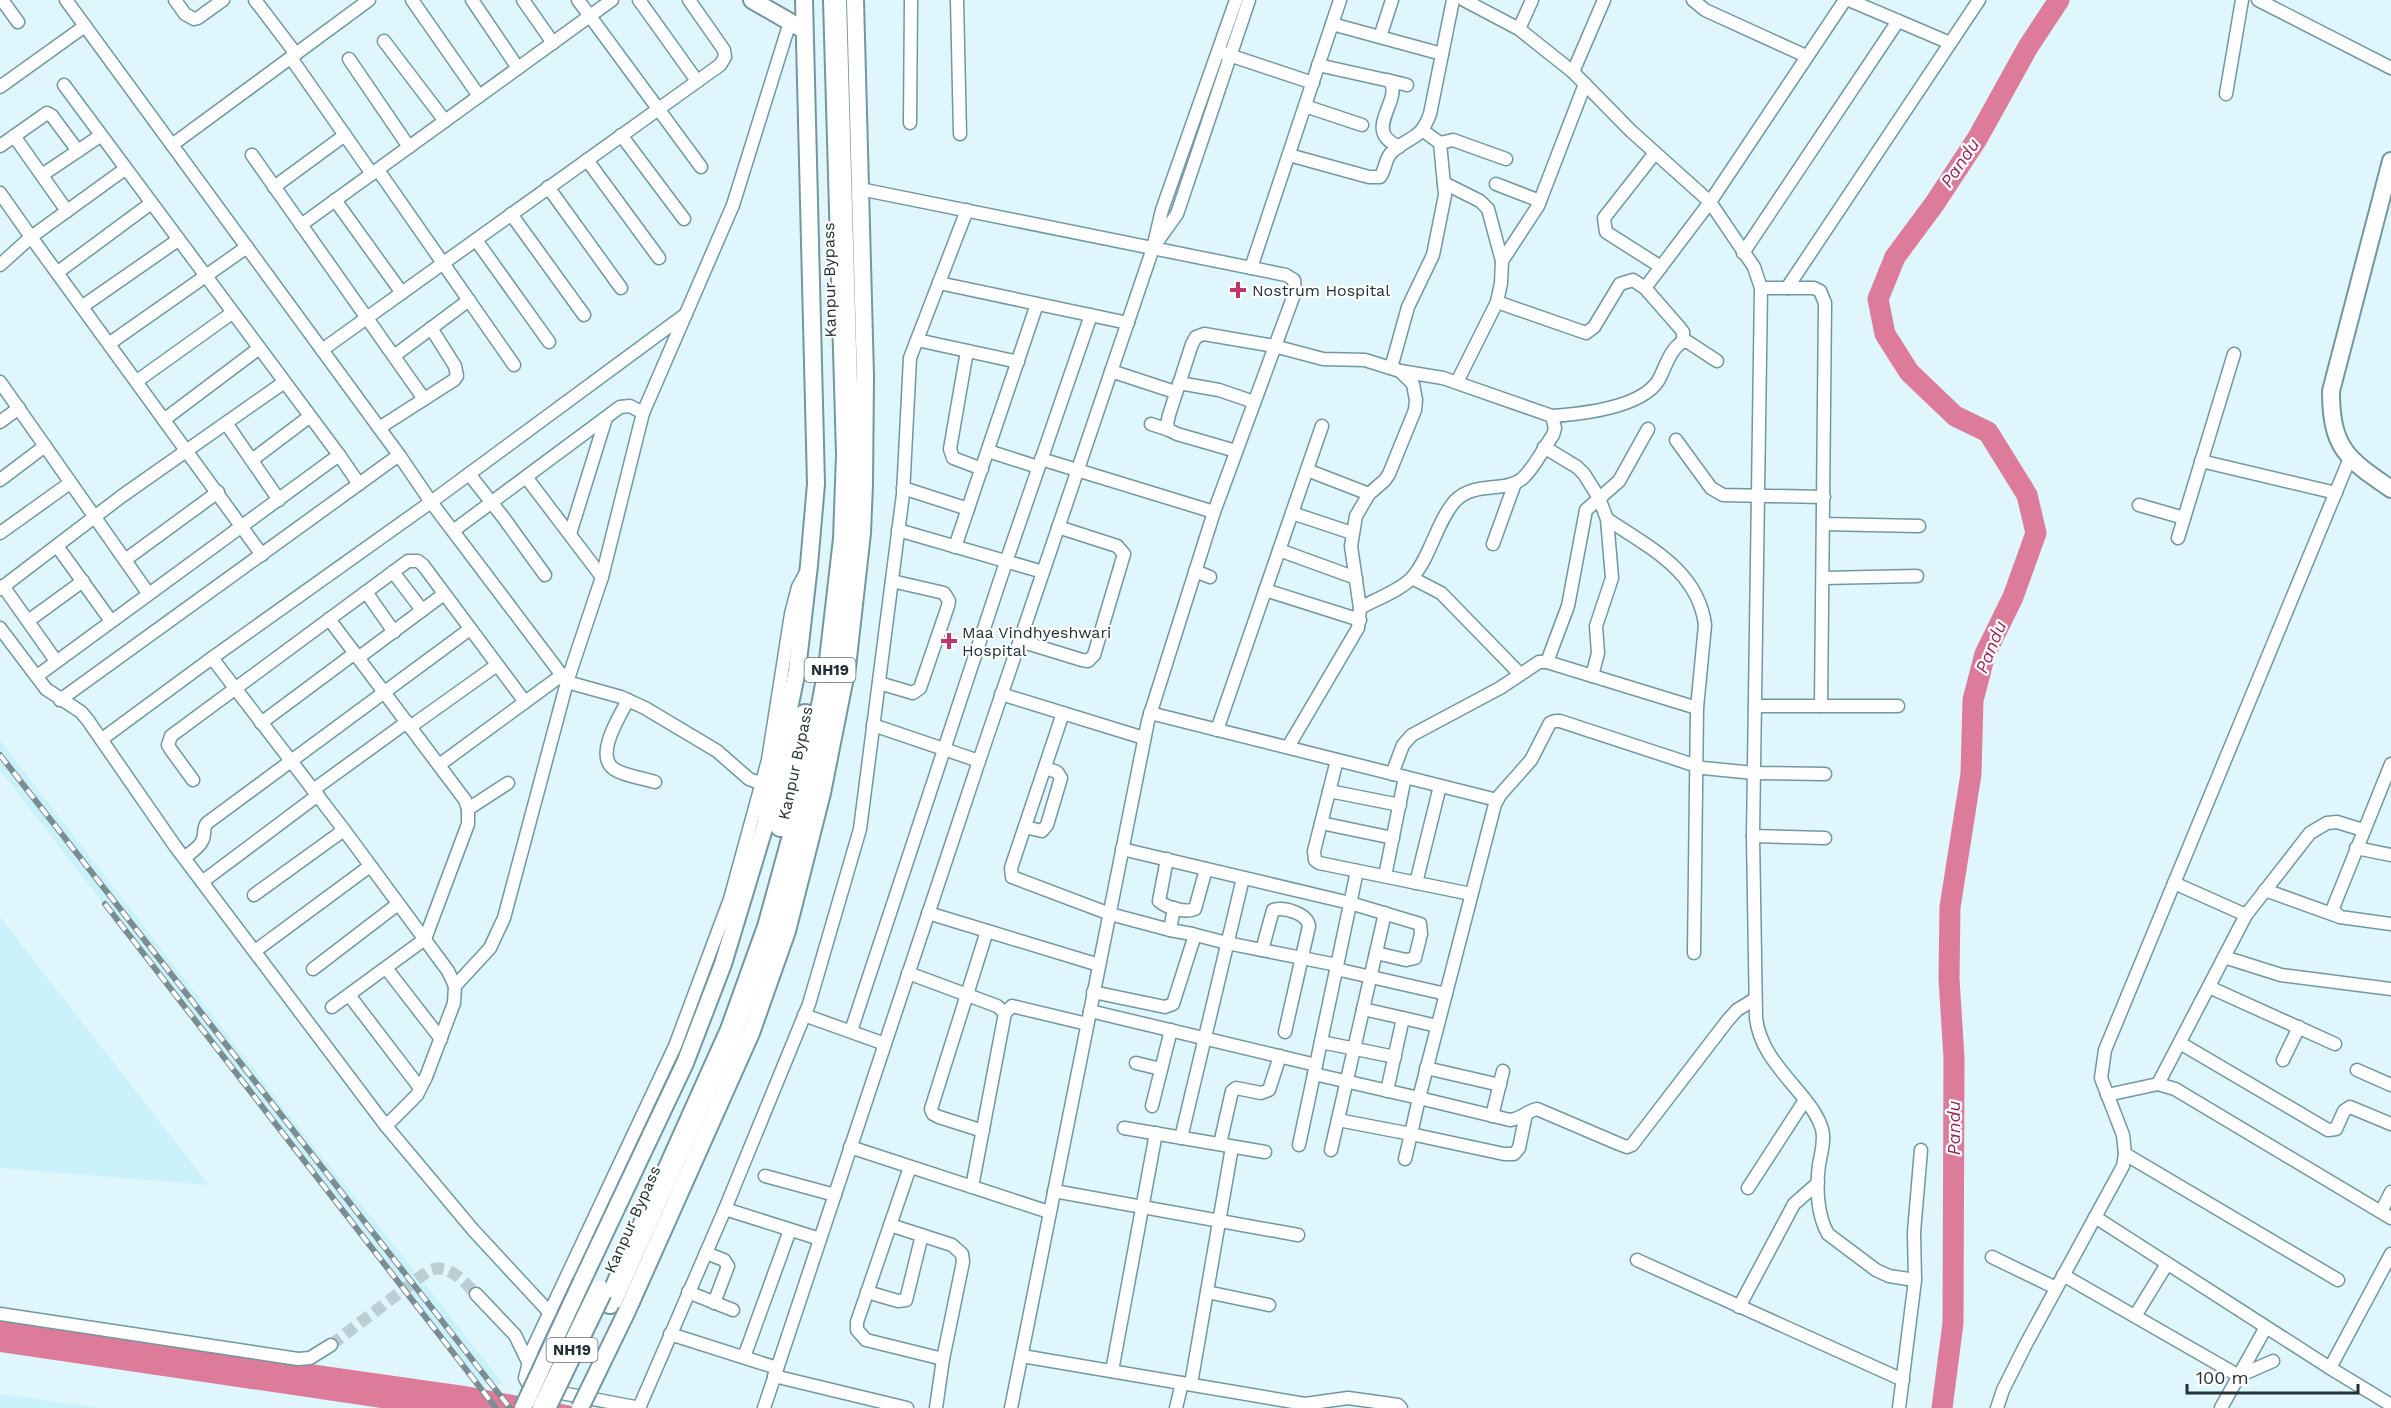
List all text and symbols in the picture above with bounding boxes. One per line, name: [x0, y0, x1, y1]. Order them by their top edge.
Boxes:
water label: Pandu: [1936, 134, 1984, 191]
street label: Kanpur Bypass: [819, 222, 840, 338]
marker: Nostrum Hospital: [1229, 281, 1247, 299]
place label: Nostrum Hospital: [1252, 281, 1390, 300]
water label: Pandu: [1971, 617, 2011, 676]
place label: Maa Vindhyeshwari Hospital: [962, 623, 1111, 660]
marker: Maa Vindhyeshwari Hospital: [940, 632, 958, 650]
road number: NH19: [804, 658, 856, 682]
street label: Kanpur Bypass: [774, 705, 817, 822]
water label: Pandu: [1943, 1101, 1964, 1155]
street label: Kanpur Bypass: [600, 1163, 665, 1276]
road number: NH19: [546, 1338, 598, 1362]
scale bar: [2187, 1357, 2358, 1395]
text: 100 m: [2196, 1367, 2249, 1388]

